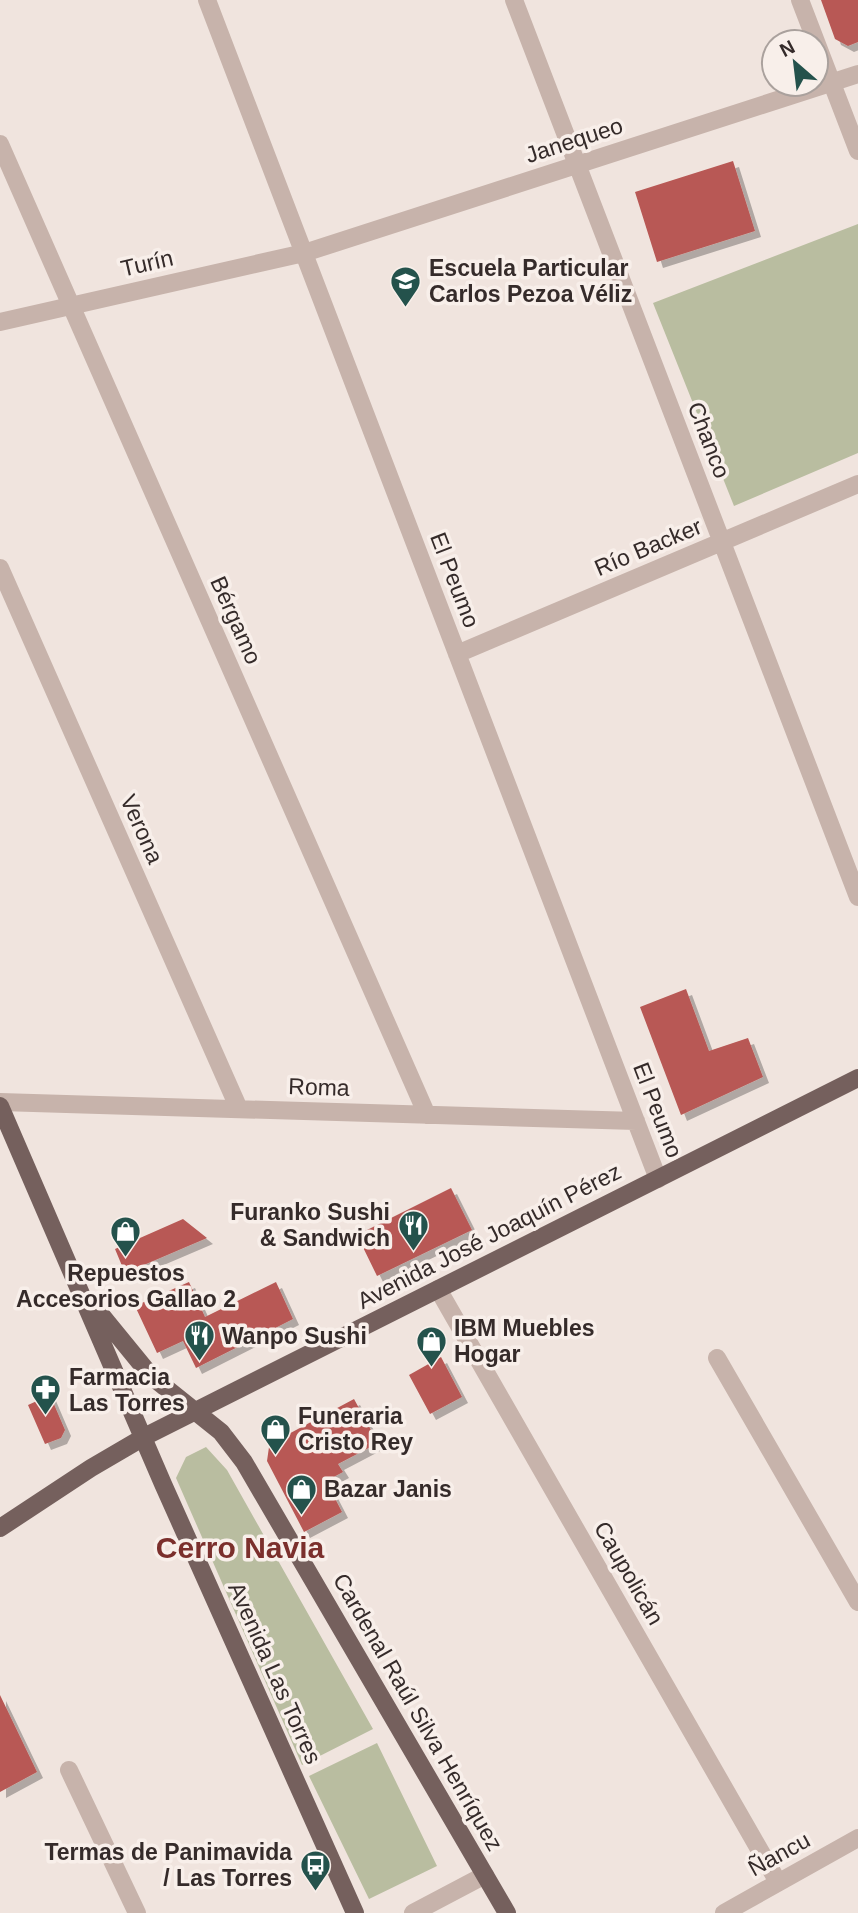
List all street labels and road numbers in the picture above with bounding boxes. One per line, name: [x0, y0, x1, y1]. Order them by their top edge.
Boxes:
street label: Janequeo: [522, 112, 626, 168]
street label: Turín: [118, 244, 176, 282]
street label: Chanco: [683, 398, 735, 482]
street label: Río Backer: [591, 513, 706, 581]
street label: El Peumo: [425, 529, 485, 631]
street label: Bérgamo: [205, 572, 267, 668]
street label: Verona: [115, 790, 169, 868]
street label: El Peumo: [628, 1059, 688, 1161]
street label: Roma: [288, 1073, 350, 1101]
street label: Avenida José Joaquín Pérez: [353, 1158, 625, 1314]
street label: Caupolicán: [589, 1517, 669, 1629]
street label: Cardenal Raúl Silva Henríquez: [328, 1569, 508, 1855]
street label: Avenida Las Torres: [223, 1578, 327, 1768]
street label: Ñancu: [744, 1827, 814, 1881]

